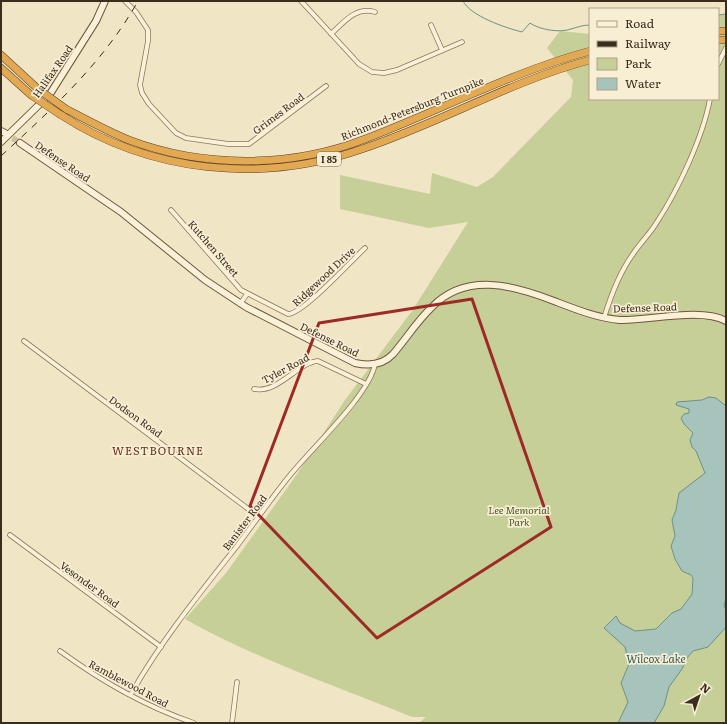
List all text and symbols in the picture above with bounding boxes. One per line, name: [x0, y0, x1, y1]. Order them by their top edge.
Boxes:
legend: [589, 8, 719, 100]
text: Road: [625, 14, 655, 32]
text: Railway: [625, 34, 671, 52]
street label: Halifax Road: [28, 41, 76, 101]
text: Park: [625, 54, 652, 72]
street label: Richmond-Petersburg Turnpike: [338, 72, 486, 144]
text: Water: [625, 74, 661, 92]
street label: Grimes Road: [249, 89, 307, 137]
street label: Defense Road: [32, 137, 94, 185]
road number: I 85: [317, 152, 341, 166]
street label: Kutchen Street: [185, 216, 243, 280]
street label: Ridgewood Drive: [288, 243, 358, 309]
street label: Defense Road: [613, 298, 677, 316]
street label: Defense Road: [298, 318, 362, 360]
street label: Tyler Road: [258, 349, 312, 387]
street label: Dodson Road: [106, 391, 166, 441]
district label: WESTBOURNE: [112, 442, 204, 458]
street label: Banister Road: [218, 491, 270, 553]
park label: Lee Memorial Park: [488, 502, 550, 529]
street label: Vesonder Road: [57, 557, 123, 611]
water label: Wilcox Lake: [626, 650, 686, 666]
street label: Ramblewood Road: [86, 656, 172, 710]
north arrow: [679, 676, 719, 716]
text: N: [697, 678, 715, 697]

